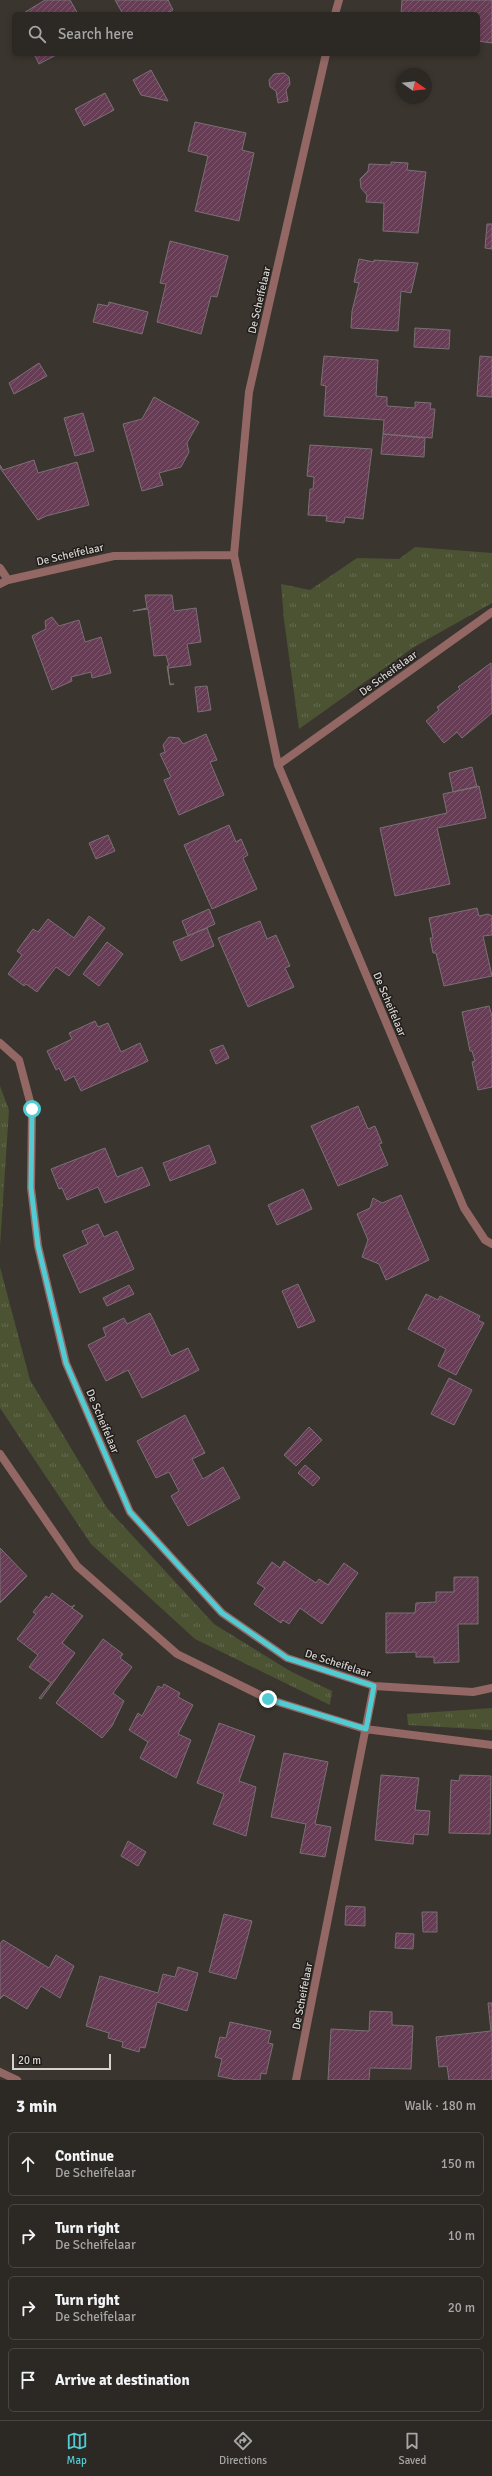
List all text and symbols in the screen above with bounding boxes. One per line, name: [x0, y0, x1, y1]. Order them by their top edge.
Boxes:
search box: [12, 12, 480, 56]
icon: search: [26, 23, 48, 45]
text: Search here: [58, 25, 134, 43]
north arrow: [396, 68, 432, 104]
street label: De Scheifelaar: [245, 265, 274, 335]
street label: De Scheifelaar: [35, 540, 105, 569]
street label: De Scheifelaar: [357, 648, 420, 699]
street label: De Scheifelaar: [370, 970, 409, 1038]
route start: [23, 1100, 41, 1118]
street label: De Scheifelaar: [83, 1387, 122, 1455]
street label: De Scheifelaar: [303, 1647, 372, 1680]
route end: [259, 1690, 277, 1708]
street label: De Scheifelaar: [290, 1961, 315, 2031]
scale bar: [12, 2052, 111, 2071]
text: 20 m: [18, 2054, 41, 2067]
text: 3 min: [16, 2096, 57, 2117]
text: Walk · 180 m: [405, 2098, 476, 2114]
text: Continue: [55, 2147, 114, 2165]
icon: ahead: [17, 2153, 39, 2175]
text: 150 m: [441, 2156, 475, 2172]
text: De Scheifelaar: [55, 2165, 136, 2181]
text: Turn right: [55, 2219, 120, 2237]
icon: right: [17, 2225, 39, 2247]
text: 10 m: [448, 2228, 475, 2244]
text: De Scheifelaar: [55, 2237, 136, 2253]
text: Turn right: [55, 2291, 120, 2309]
icon: right: [17, 2297, 39, 2319]
text: 20 m: [448, 2300, 475, 2316]
text: De Scheifelaar: [55, 2309, 136, 2325]
icon: arrive: [17, 2369, 39, 2391]
text: Arrive at destination: [55, 2371, 190, 2389]
tab: Map: [66, 2430, 88, 2467]
tab: Directions: [219, 2430, 267, 2467]
tab: Saved: [399, 2430, 426, 2467]

